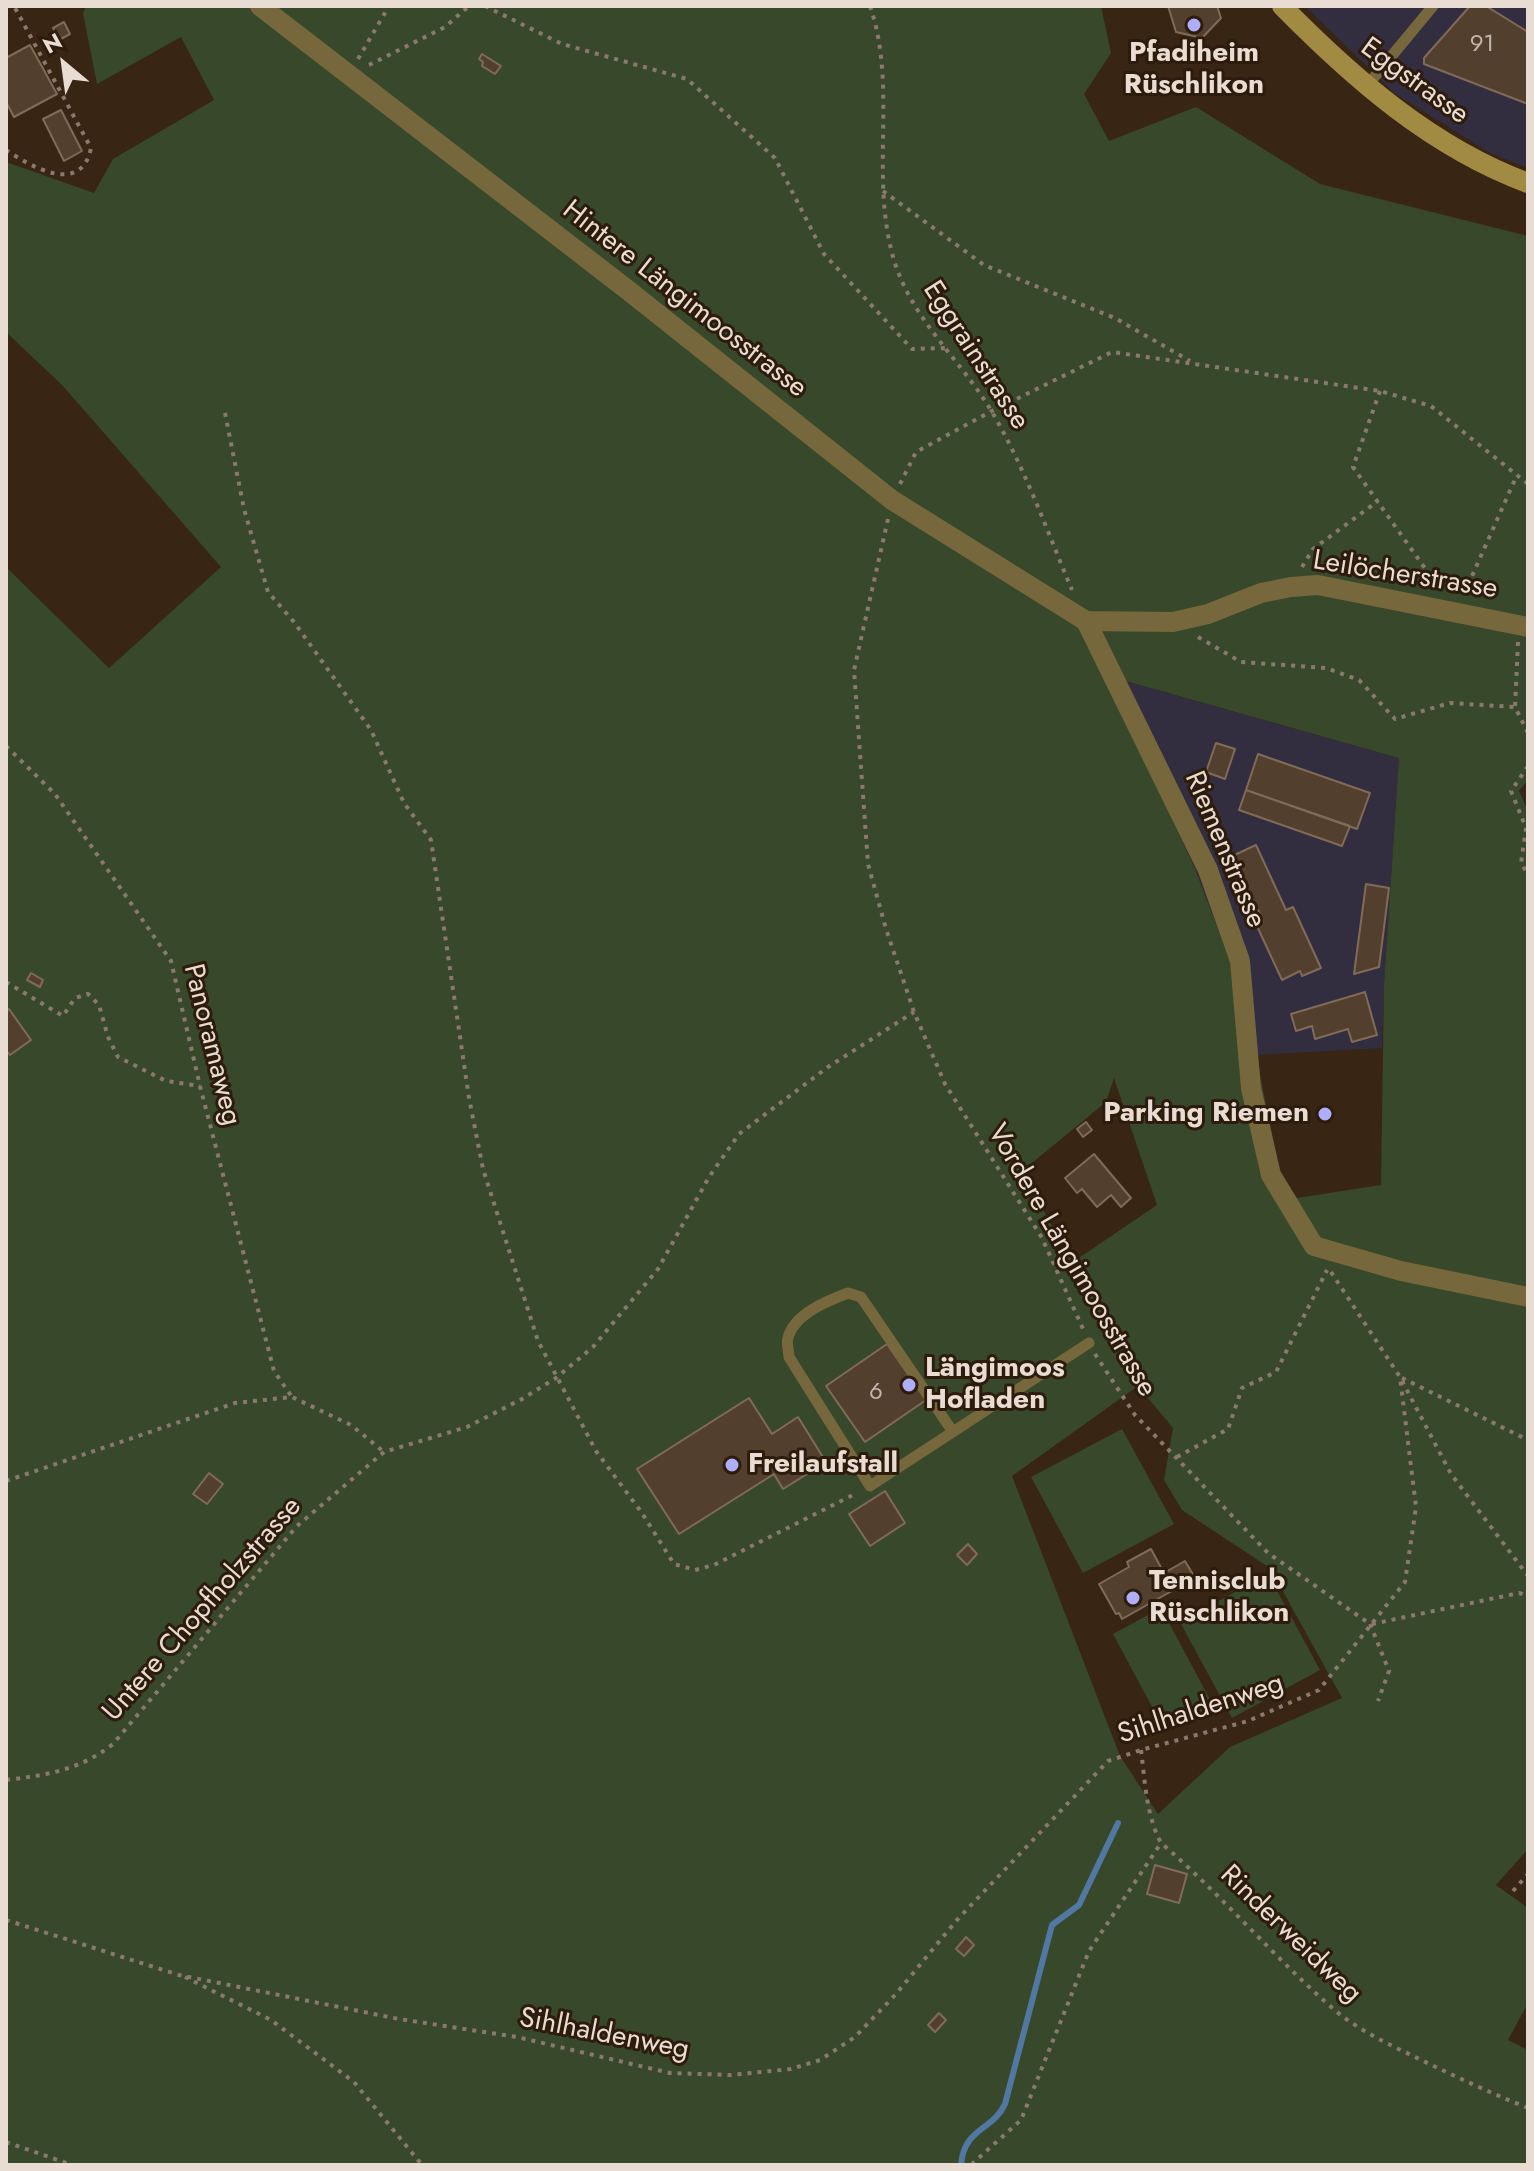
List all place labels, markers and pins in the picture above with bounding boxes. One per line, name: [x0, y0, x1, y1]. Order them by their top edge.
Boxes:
marker: Pfadiheim Rüschlikon: [1185, 16, 1203, 34]
place label: Pfadiheim Rüschlikon: [1124, 37, 1264, 103]
place label: Parking Riemen: [1103, 1097, 1309, 1131]
marker: Parking Riemen: [1316, 1105, 1334, 1123]
place label: Längimoos Hofladen: [925, 1352, 1065, 1418]
marker: Längimoos Hofladen: [900, 1376, 918, 1394]
place label: Freilaufstall: [748, 1448, 898, 1482]
marker: Freilaufstall: [723, 1456, 741, 1474]
place label: Tennisclub Rüschlikon: [1149, 1565, 1289, 1631]
marker: Tennisclub Rüschlikon: [1124, 1589, 1142, 1607]

